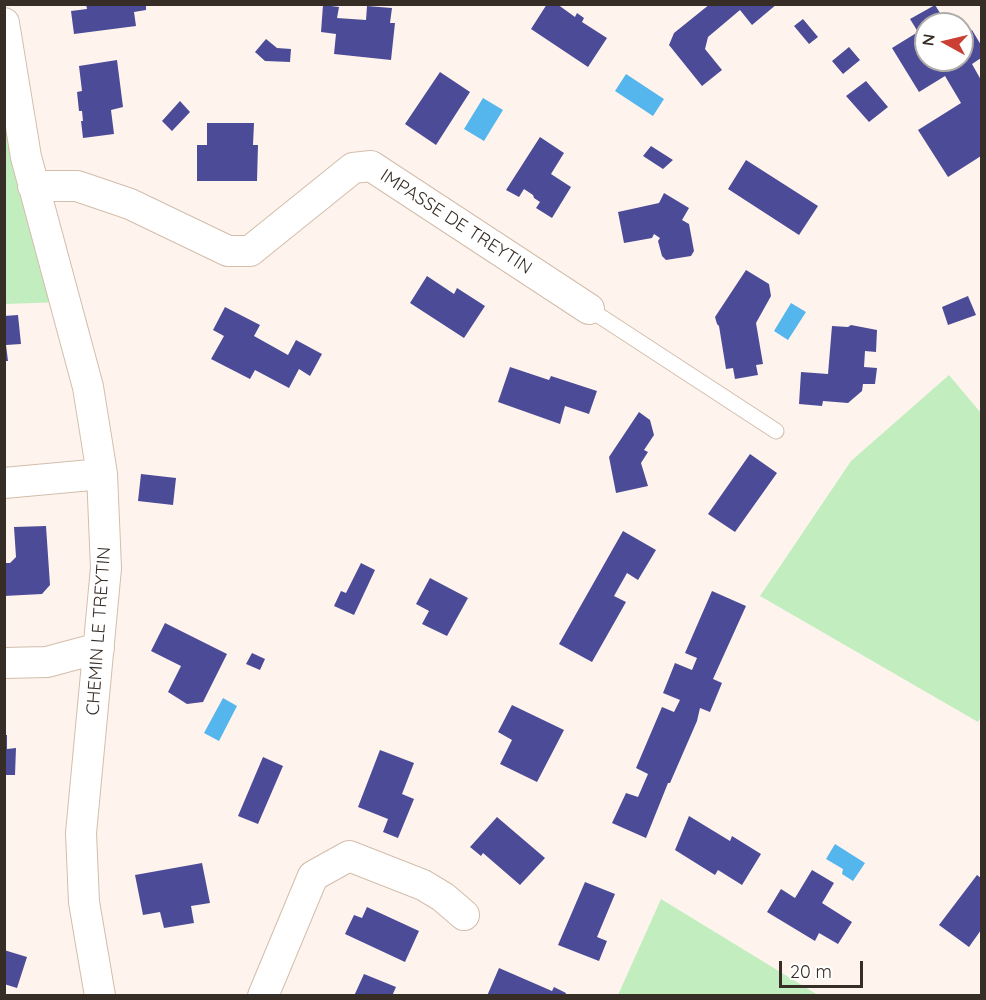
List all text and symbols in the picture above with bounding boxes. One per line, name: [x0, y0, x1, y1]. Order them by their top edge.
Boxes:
north arrow: [914, 12, 974, 72]
text: N: [917, 33, 939, 47]
street label: IMPASSE DE TREYTIN: [376, 165, 536, 279]
street label: CHEMIN LE TREYTIN: [82, 546, 116, 716]
scale bar: [782, 949, 866, 987]
text: 20 m: [790, 960, 832, 983]

